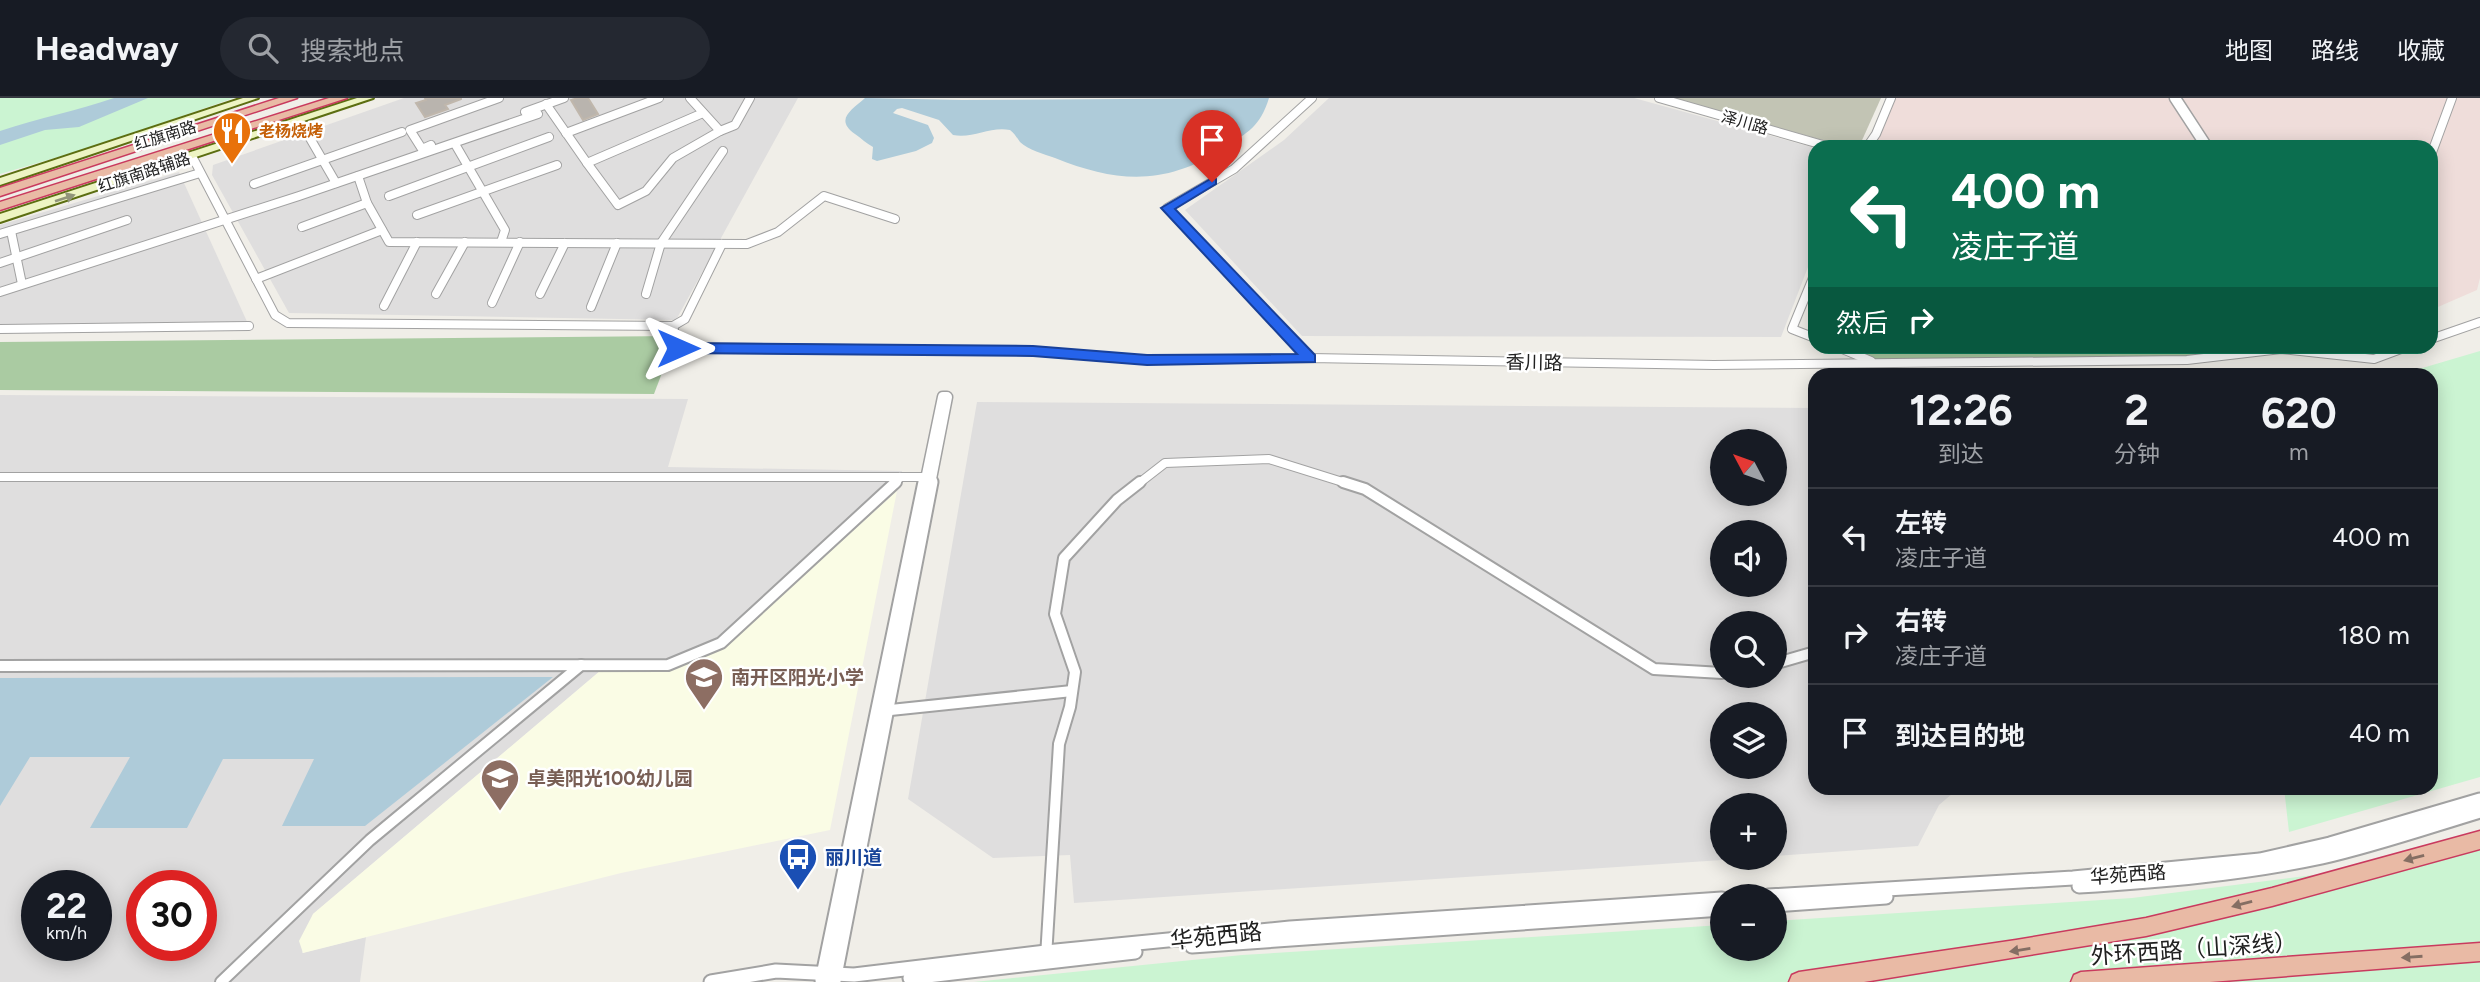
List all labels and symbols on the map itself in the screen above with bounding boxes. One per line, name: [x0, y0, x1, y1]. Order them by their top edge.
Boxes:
street label: 泽川路: [1719, 107, 1771, 138]
restaurant icon: 老杨烧烤: [211, 110, 253, 165]
pin: [1182, 110, 1242, 182]
street label: 红旗南路: [132, 117, 199, 154]
place label: 老杨烧烤: [259, 122, 323, 141]
street label: 红旗南路辅路: [96, 149, 193, 196]
one-way arrow: [55, 192, 76, 203]
position arrow: [641, 311, 715, 385]
street label: 香川路: [1505, 351, 1563, 374]
north arrow: [1710, 429, 1787, 506]
school or university icon: 南开区阳光小学: [683, 656, 725, 711]
place label: 南开区阳光小学: [731, 666, 864, 689]
school or university icon: 卓美阳光100幼儿园: [479, 757, 521, 812]
place label: 卓美阳光100幼儿园: [527, 767, 693, 790]
bus stop icon: 丽川道: [777, 836, 819, 891]
place label: 丽川道: [825, 846, 882, 869]
one-way arrow: [2403, 853, 2425, 864]
street label: 华苑西路: [2089, 860, 2167, 889]
speed limit sign: 30: [126, 870, 217, 961]
one-way arrow: [2231, 899, 2253, 910]
street label: 华苑西路: [1169, 917, 1263, 955]
street label: 外环西路（山深线）: [2090, 928, 2298, 970]
one-way arrow: [2008, 945, 2030, 956]
one-way arrow: [2401, 952, 2423, 963]

